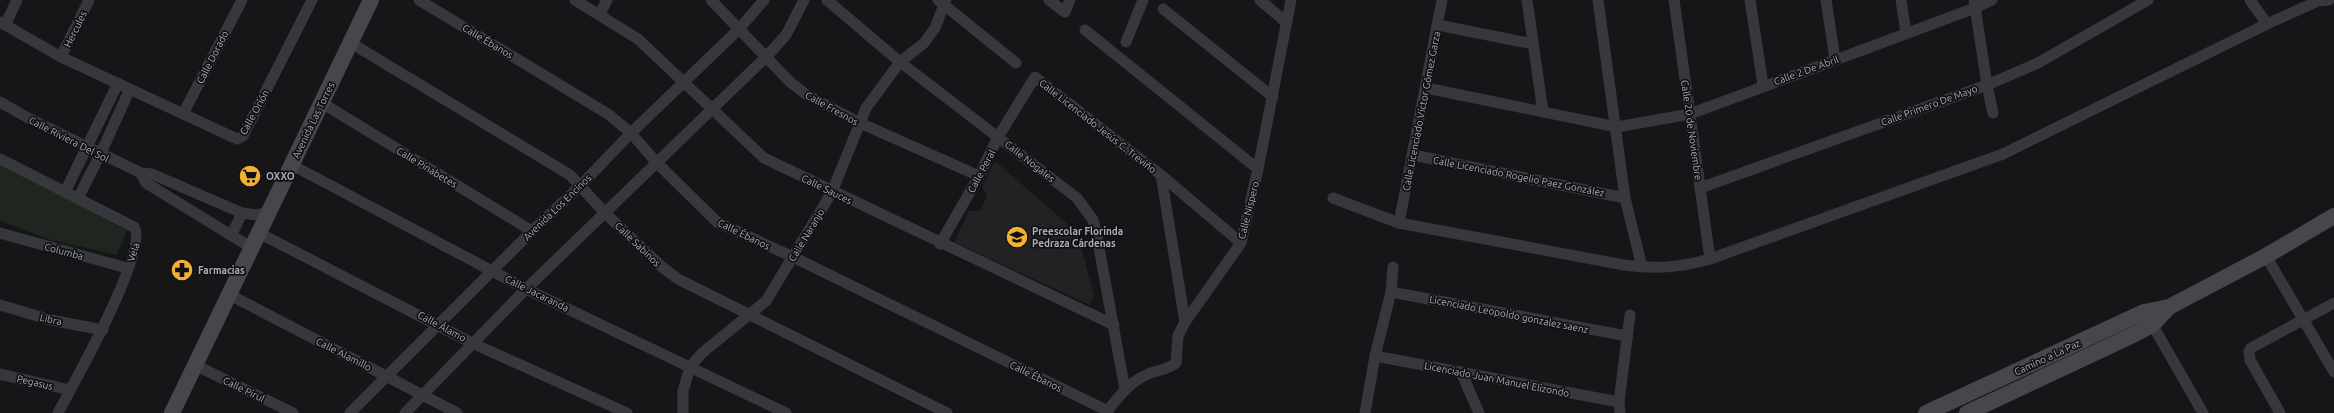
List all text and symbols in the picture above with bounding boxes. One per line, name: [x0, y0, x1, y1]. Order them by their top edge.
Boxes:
street label: Hercules: [62, 9, 89, 49]
street label: Calle Ébanos: [461, 21, 515, 61]
street label: Calle Dorado: [194, 29, 231, 86]
street label: Calle Licenciado Víctor Gómez Garza: [1401, 30, 1442, 192]
street label: Calle 2 De Abril: [1772, 53, 1841, 87]
street label: Calle Licenciado Jesús C. Treviño: [1037, 77, 1159, 176]
street label: Calle 20 de Noviembre: [1679, 79, 1704, 181]
street label: Avenida Las Torres: [290, 80, 337, 160]
street label: Calle Primero De Mayo: [1879, 83, 1979, 128]
street label: Calle Orión: [238, 88, 271, 137]
street label: Calle Fresnos: [803, 89, 860, 128]
street label: Calle Riviera Del Sol: [27, 115, 111, 165]
street label: Calle Nogales: [1002, 138, 1057, 184]
street label: Calle Pinabetes: [394, 145, 459, 190]
street label: Calle Peral: [966, 147, 998, 195]
street label: Calle Licenciado Rogelio Paez González: [1432, 154, 1606, 199]
supermarket icon: OXXO: [237, 163, 263, 189]
place label: OXXO: [266, 171, 295, 182]
street label: Avenida Los Encinos: [521, 172, 594, 243]
street label: Calle Sauces: [800, 172, 854, 206]
street label: Calle Níspero: [1236, 180, 1261, 240]
street label: Calle Naranjo: [786, 207, 827, 264]
street label: Calle Ébanos: [716, 216, 772, 252]
street label: Calle Sabinos: [613, 220, 663, 269]
school or university icon: Preescolar Florinda Pedraza Cárdenas: [1004, 224, 1030, 250]
place label: Preescolar Florinda Pedraza Cárdenas: [1032, 226, 1123, 249]
street label: Columba: [43, 241, 85, 262]
street label: Vela: [125, 241, 142, 263]
pharmacy icon: Farmacias: [169, 257, 195, 283]
place label: Farmacias: [198, 265, 245, 276]
street label: Calle Jacaranda: [503, 273, 571, 314]
street label: Licenciado Leopoldo gonzalez saenz: [1428, 294, 1590, 335]
street label: Calle Álamo: [416, 308, 468, 344]
street label: Libra: [39, 312, 63, 327]
street label: Calle Alamillo: [314, 336, 373, 373]
street label: Camino a La Paz: [2012, 337, 2082, 378]
street label: Calle Ébanos: [1008, 358, 1064, 394]
street label: Licenciado Juan Manuel Elizondo: [1423, 360, 1570, 399]
street label: Pegasus: [16, 373, 54, 392]
street label: Calle Pirul: [221, 375, 267, 404]

